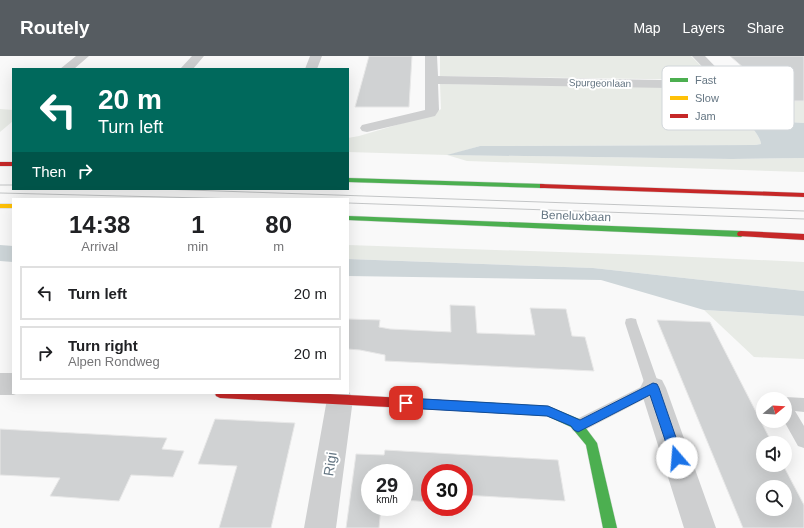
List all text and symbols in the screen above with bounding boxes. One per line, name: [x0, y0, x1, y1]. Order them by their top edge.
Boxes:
text: Routely: [20, 17, 90, 38]
text: Map: [633, 20, 661, 36]
text: Layers: [683, 20, 725, 36]
text: Share: [747, 20, 784, 36]
legend: [662, 66, 794, 130]
text: Fast: [695, 74, 716, 86]
street label: Spurgeonlaan: [569, 77, 631, 89]
icon: left: [32, 84, 84, 136]
text: 20 m: [98, 84, 162, 115]
text: Slow: [695, 92, 719, 104]
text: Jam: [695, 110, 716, 122]
text: Turn left: [98, 117, 163, 137]
icon: right: [74, 160, 96, 182]
text: Then: [32, 163, 66, 180]
street label: Beneluxbaan: [541, 208, 611, 224]
text: 14:38: [69, 211, 130, 238]
text: 1: [191, 211, 205, 238]
text: 80: [265, 211, 292, 238]
text: Arrival: [81, 239, 118, 254]
text: min: [187, 239, 208, 254]
text: m: [273, 239, 284, 254]
icon: left: [34, 282, 56, 304]
text: Turn left: [68, 285, 127, 302]
text: 20 m: [294, 285, 327, 302]
text: Turn right: [68, 337, 138, 354]
icon: right: [34, 342, 56, 364]
text: 20 m: [294, 345, 327, 362]
text: Alpen Rondweg: [68, 354, 160, 369]
pin: [389, 386, 423, 420]
icon: arrive: [395, 392, 417, 414]
north arrow: [756, 392, 792, 428]
map controls: [756, 392, 792, 516]
button: sound: [756, 436, 792, 472]
position arrow: [656, 437, 698, 479]
street label: Rigi: [320, 451, 340, 477]
speed limit sign: 30: [421, 464, 473, 516]
text: 29: [376, 474, 398, 496]
button: search: [756, 480, 792, 516]
text: km/h: [376, 494, 398, 505]

